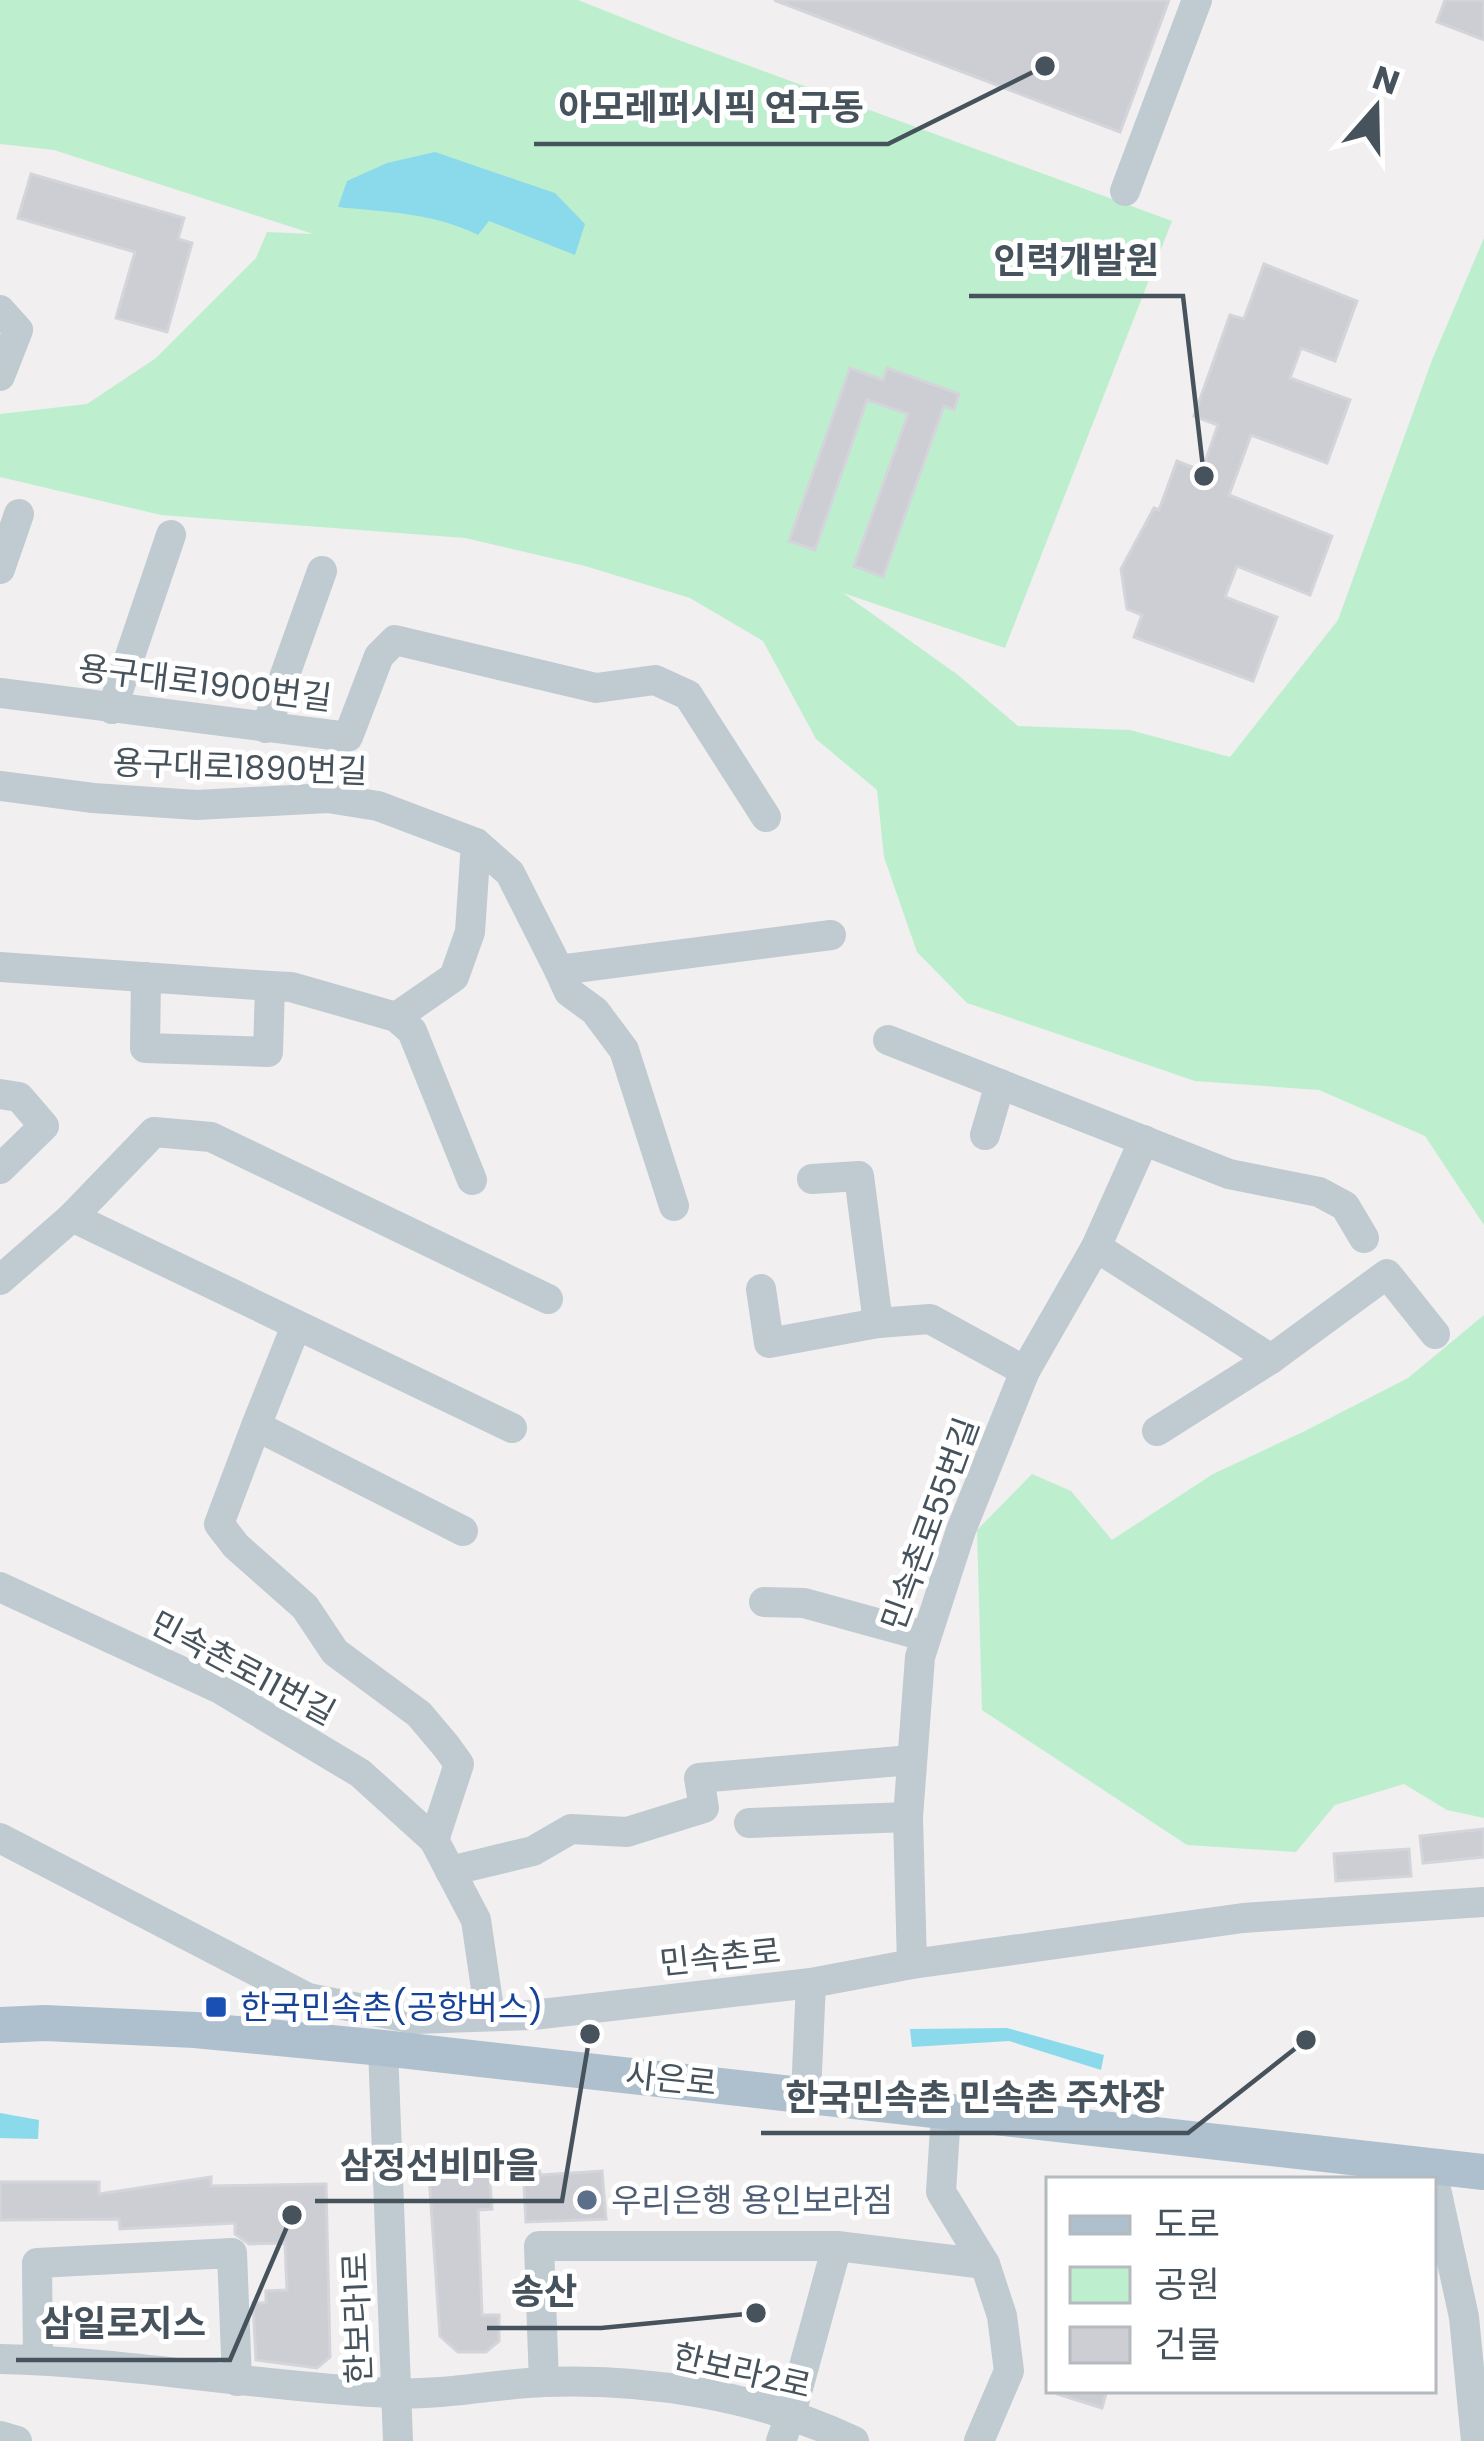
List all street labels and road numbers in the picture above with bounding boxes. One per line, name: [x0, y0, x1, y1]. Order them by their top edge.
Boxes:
street label: 용구대로1900번길: [76, 644, 334, 722]
street label: 용구대로1890번길: [112, 739, 368, 795]
street label: 민속촌로55번길: [870, 1411, 990, 1637]
street label: 민속촌로11번길: [142, 1600, 344, 1736]
street label: 민속촌로: [657, 1927, 783, 1987]
street label: 사은로: [623, 2051, 719, 2107]
street label: 한보라1로: [331, 2251, 383, 2385]
street label: 한보라2로: [668, 2332, 816, 2410]

